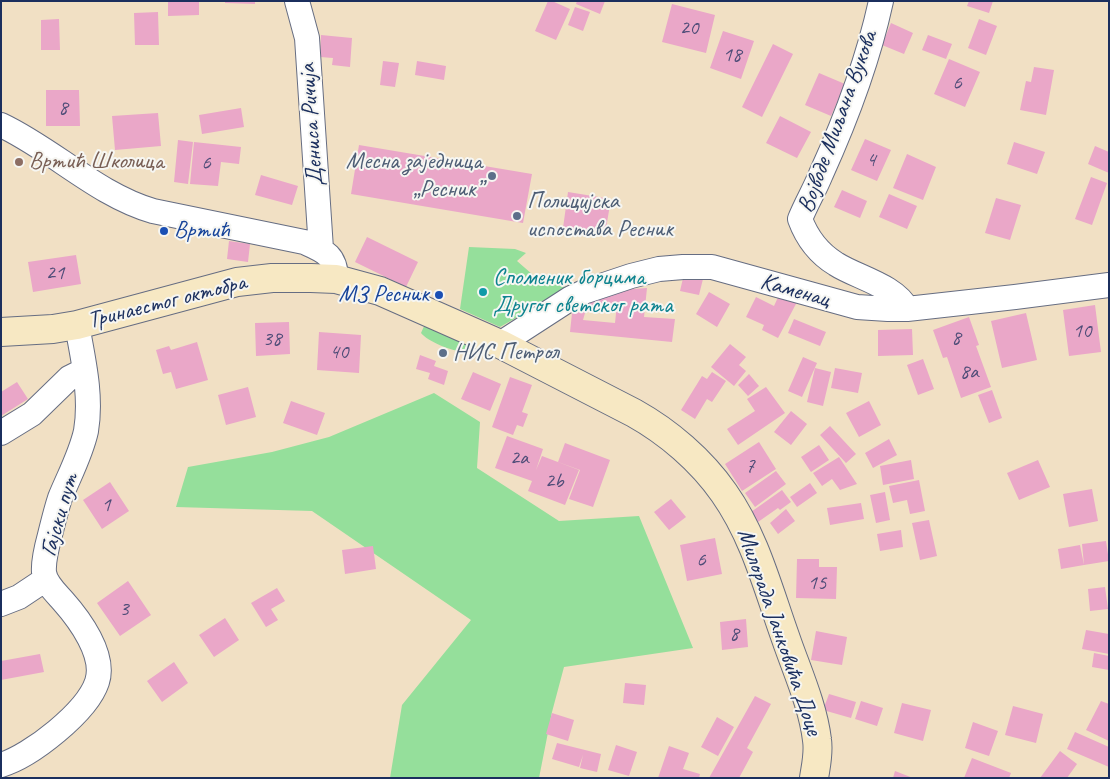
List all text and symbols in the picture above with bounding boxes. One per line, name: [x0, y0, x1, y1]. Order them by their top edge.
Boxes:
house number: 20: [680, 15, 698, 41]
street label: Војводе Миљана Вукова: [792, 27, 884, 217]
house number: 18: [723, 42, 741, 68]
street label: Дениса Ричија: [293, 63, 331, 187]
house number: 6: [952, 70, 962, 96]
house number: 8: [58, 95, 68, 121]
house number: 4: [866, 147, 876, 173]
place label: Вртић Школица: [29, 148, 164, 176]
place label: Месна заједница „Ресник”: [346, 148, 482, 204]
house number: 6: [201, 150, 211, 176]
marker: Вртић Школица: [13, 156, 25, 168]
marker: Месна заједница „Ресник”: [486, 170, 498, 182]
place label: Полицијска испостава Ресник: [527, 188, 673, 244]
marker: Полицијска испостава Ресник: [511, 210, 523, 222]
place label: Вртић: [174, 217, 229, 245]
marker: Вртић: [158, 225, 170, 237]
house number: 21: [46, 260, 64, 286]
place label: Споменик борцима Другог светског рата: [493, 264, 673, 320]
street label: Каменац: [757, 267, 833, 315]
street label: Тринаестог октобра: [85, 268, 249, 336]
place label: МЗ Ресник: [338, 281, 429, 309]
marker: Споменик борцима Другог светског рата: [477, 286, 489, 298]
marker: МЗ Ресник: [433, 289, 445, 301]
house number: 10: [1073, 318, 1091, 344]
house number: 8: [951, 325, 961, 351]
house number: 38: [263, 326, 281, 352]
house number: 40: [330, 339, 348, 365]
place label: НИС Петрол: [453, 339, 558, 367]
marker: НИС Петрол: [437, 347, 449, 359]
house number: 8a: [960, 359, 978, 385]
house number: 2a: [510, 445, 528, 471]
house number: 7: [745, 453, 755, 479]
house number: 2b: [545, 468, 563, 494]
street label: Гајски пут: [34, 470, 86, 560]
house number: 1: [101, 492, 111, 518]
street label: Милорада Јанковића Доце: [730, 525, 828, 739]
house number: 6: [696, 547, 706, 573]
house number: 15: [808, 570, 826, 596]
house number: 3: [119, 596, 129, 622]
house number: 8: [729, 621, 739, 647]

